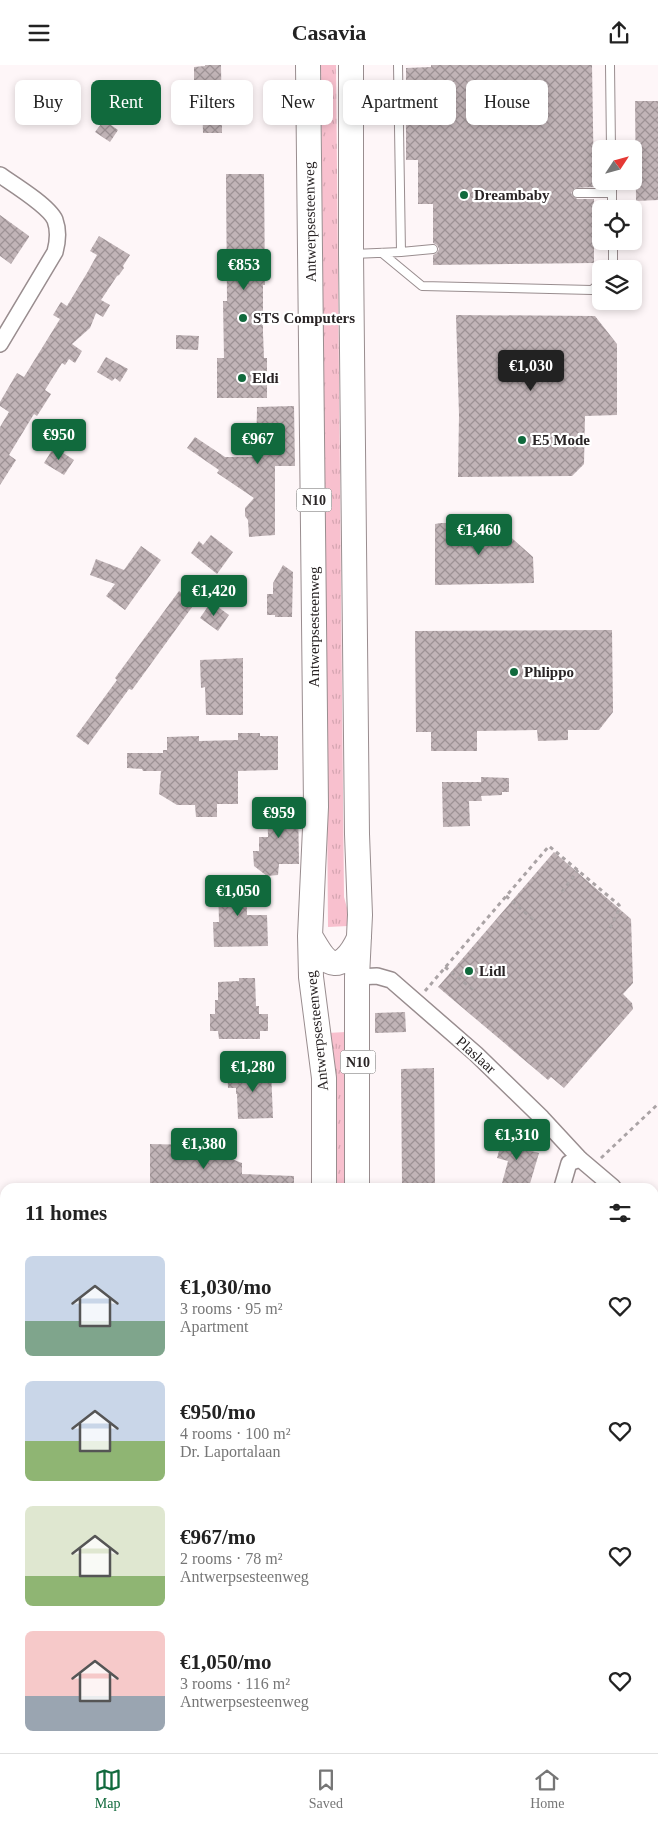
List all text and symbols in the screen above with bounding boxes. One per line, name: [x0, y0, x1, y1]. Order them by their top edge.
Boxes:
icon: menu: [25, 19, 53, 47]
icon: share: [605, 19, 633, 47]
text: Casavia: [292, 20, 366, 45]
chip: Buy: [15, 80, 81, 125]
chip: Rent: [91, 80, 161, 125]
chip: Filters: [171, 80, 253, 125]
chip: New: [263, 80, 333, 125]
chip: Apartment: [343, 80, 456, 125]
chip: House: [466, 80, 548, 125]
north arrow: [592, 140, 642, 190]
map controls: [592, 140, 642, 310]
street label: Antwerpsesteenweg: [301, 161, 319, 283]
place label: Dreambaby: [474, 187, 550, 203]
marker: Dreambaby: [458, 189, 470, 201]
button: locate: [592, 200, 642, 250]
pin: €853: [214, 249, 274, 291]
text: €853: [228, 256, 260, 273]
button: layers: [592, 260, 642, 310]
place label: STS Computers: [253, 310, 355, 326]
marker: STS Computers: [237, 312, 249, 324]
pin: €1,030: [490, 349, 572, 392]
text: €1,030: [509, 357, 553, 374]
place label: Eldi: [252, 370, 279, 386]
marker: Eldi: [236, 372, 248, 384]
pin: €950: [29, 419, 89, 461]
pin: €967: [228, 423, 288, 465]
text: €950: [43, 426, 75, 443]
text: €967: [242, 430, 274, 447]
place label: E5 Mode: [532, 432, 590, 448]
marker: E5 Mode: [516, 434, 528, 446]
road number: N10: [296, 489, 332, 511]
pin: €1,460: [438, 513, 520, 556]
text: €1,460: [457, 521, 501, 538]
street label: Antwerpsesteenweg: [306, 566, 322, 687]
pin: €1,420: [173, 575, 255, 617]
text: €1,420: [192, 582, 236, 599]
place label: Phlippo: [524, 664, 574, 680]
marker: Phlippo: [508, 666, 520, 678]
pin: €959: [249, 797, 309, 839]
text: €959: [263, 804, 295, 821]
pin: €1,050: [197, 875, 279, 917]
text: €1,050: [216, 882, 260, 899]
place label: Lidl: [479, 963, 506, 979]
marker: Lidl: [463, 965, 475, 977]
street label: Antwerpsesteenweg: [303, 970, 331, 1092]
street label: Plaslaar: [453, 1033, 499, 1077]
pin: €1,280: [212, 1051, 294, 1093]
road number: N10: [340, 1051, 376, 1074]
text: €1,280: [231, 1058, 275, 1075]
pin: €1,310: [476, 1119, 558, 1161]
text: €1,310: [495, 1126, 539, 1143]
pin: €1,380: [163, 1127, 245, 1170]
text: €1,380: [182, 1135, 226, 1152]
icon: filters: [606, 1199, 634, 1227]
text: 11 homes: [25, 1201, 107, 1225]
text: €1,030/mo: [180, 1275, 272, 1299]
icon: home: [65, 1276, 125, 1336]
icon: heart: [606, 1292, 634, 1320]
text: 3 rooms · 95 m²: [180, 1300, 283, 1317]
text: Apartment: [180, 1318, 248, 1335]
text: €950/mo: [180, 1400, 256, 1424]
icon: home: [65, 1401, 125, 1461]
icon: heart: [606, 1417, 634, 1445]
text: 4 rooms · 100 m²: [180, 1425, 291, 1442]
text: Dr. Laportalaan: [180, 1443, 280, 1460]
text: €967/mo: [180, 1525, 256, 1549]
icon: home: [65, 1526, 125, 1586]
icon: heart: [606, 1542, 634, 1570]
text: 2 rooms · 78 m²: [180, 1550, 283, 1567]
text: Antwerpsesteenweg: [180, 1568, 309, 1585]
text: €1,050/mo: [180, 1650, 272, 1674]
icon: home: [65, 1651, 125, 1711]
icon: heart: [606, 1667, 634, 1695]
text: 3 rooms · 116 m²: [180, 1675, 290, 1692]
text: Antwerpsesteenweg: [180, 1693, 309, 1710]
tab: Map: [94, 1766, 122, 1812]
tab: Saved: [309, 1766, 343, 1812]
tab: Home: [530, 1766, 564, 1812]

